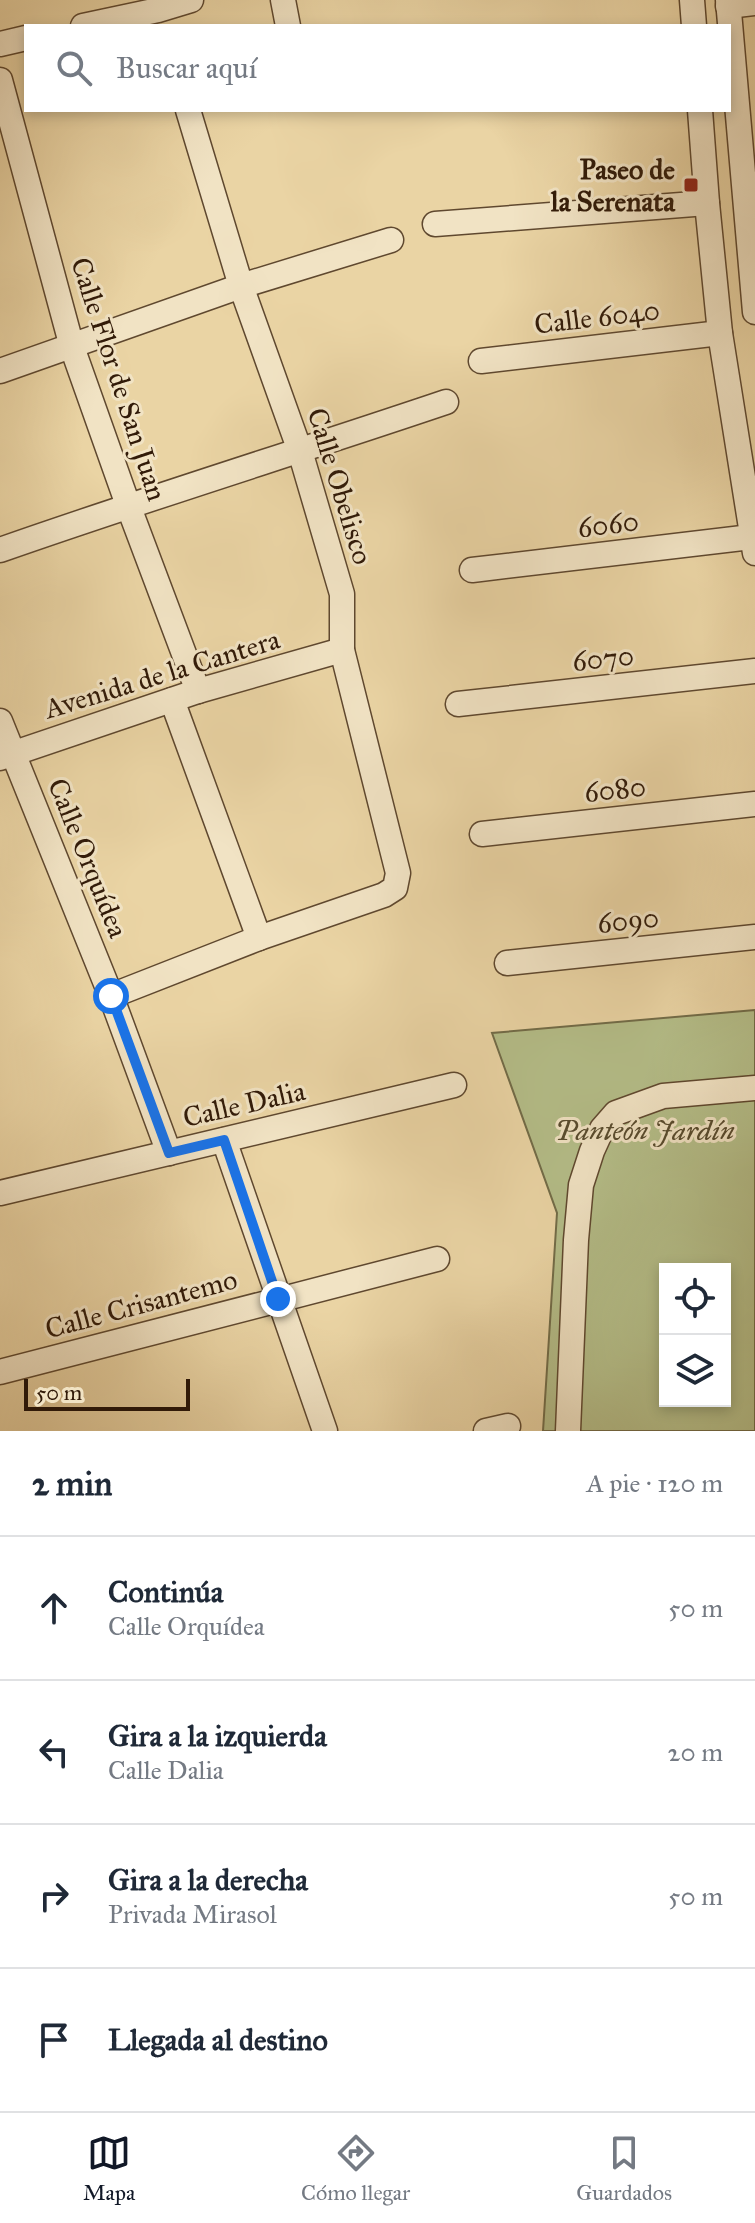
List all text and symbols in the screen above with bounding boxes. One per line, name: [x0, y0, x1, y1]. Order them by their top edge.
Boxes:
search box: [24, 24, 731, 112]
icon: search: [52, 46, 96, 90]
text: Buscar aquí: [116, 50, 257, 86]
place label: Paseo de la Serenata: [550, 152, 676, 219]
marker: Paseo de la Serenata: [682, 176, 700, 194]
street label: Calle Flor de San Juan: [63, 253, 175, 505]
street label: Calle 6040: [532, 292, 662, 342]
street label: Calle Obelisco: [300, 403, 380, 569]
street label: 6060: [575, 503, 641, 545]
street label: Avenida de la Cantera: [39, 622, 284, 727]
street label: 6070: [570, 637, 636, 679]
street label: 6080: [582, 768, 648, 810]
street label: Calle Orquídea: [40, 773, 136, 943]
street label: 6090: [595, 899, 661, 941]
route start: [93, 978, 129, 1014]
street label: Calle Dalia: [179, 1073, 309, 1135]
park label: Panteón Jardín: [555, 1113, 735, 1148]
street label: Calle Crisantemo: [41, 1262, 241, 1346]
map controls: [659, 1263, 731, 1407]
button: locate: [659, 1263, 731, 1335]
route end: [260, 1281, 296, 1317]
button: layers: [659, 1335, 731, 1407]
scale bar: [24, 1375, 190, 1411]
text: 50 m: [36, 1379, 82, 1406]
text: 2 min: [32, 1463, 112, 1504]
text: A pie · 120 m: [586, 1467, 723, 1499]
text: Continúa: [108, 1574, 224, 1610]
icon: ahead: [32, 1586, 76, 1630]
text: 50 m: [668, 1592, 723, 1624]
text: Calle Orquídea: [108, 1610, 265, 1642]
text: Gira a la izquierda: [108, 1718, 327, 1754]
icon: left: [32, 1730, 76, 1774]
text: 20 m: [668, 1736, 723, 1768]
text: Calle Dalia: [108, 1754, 224, 1786]
text: Gira a la derecha: [108, 1862, 308, 1898]
icon: right: [32, 1874, 76, 1918]
text: 50 m: [668, 1880, 723, 1912]
text: Privada Mirasol: [108, 1898, 277, 1930]
icon: arrive: [32, 2018, 76, 2062]
text: Llegada al destino: [108, 2022, 328, 2058]
tab: Mapa: [83, 2131, 135, 2206]
tab: Cómo llegar: [301, 2131, 410, 2206]
tab: Guardados: [576, 2131, 672, 2206]

